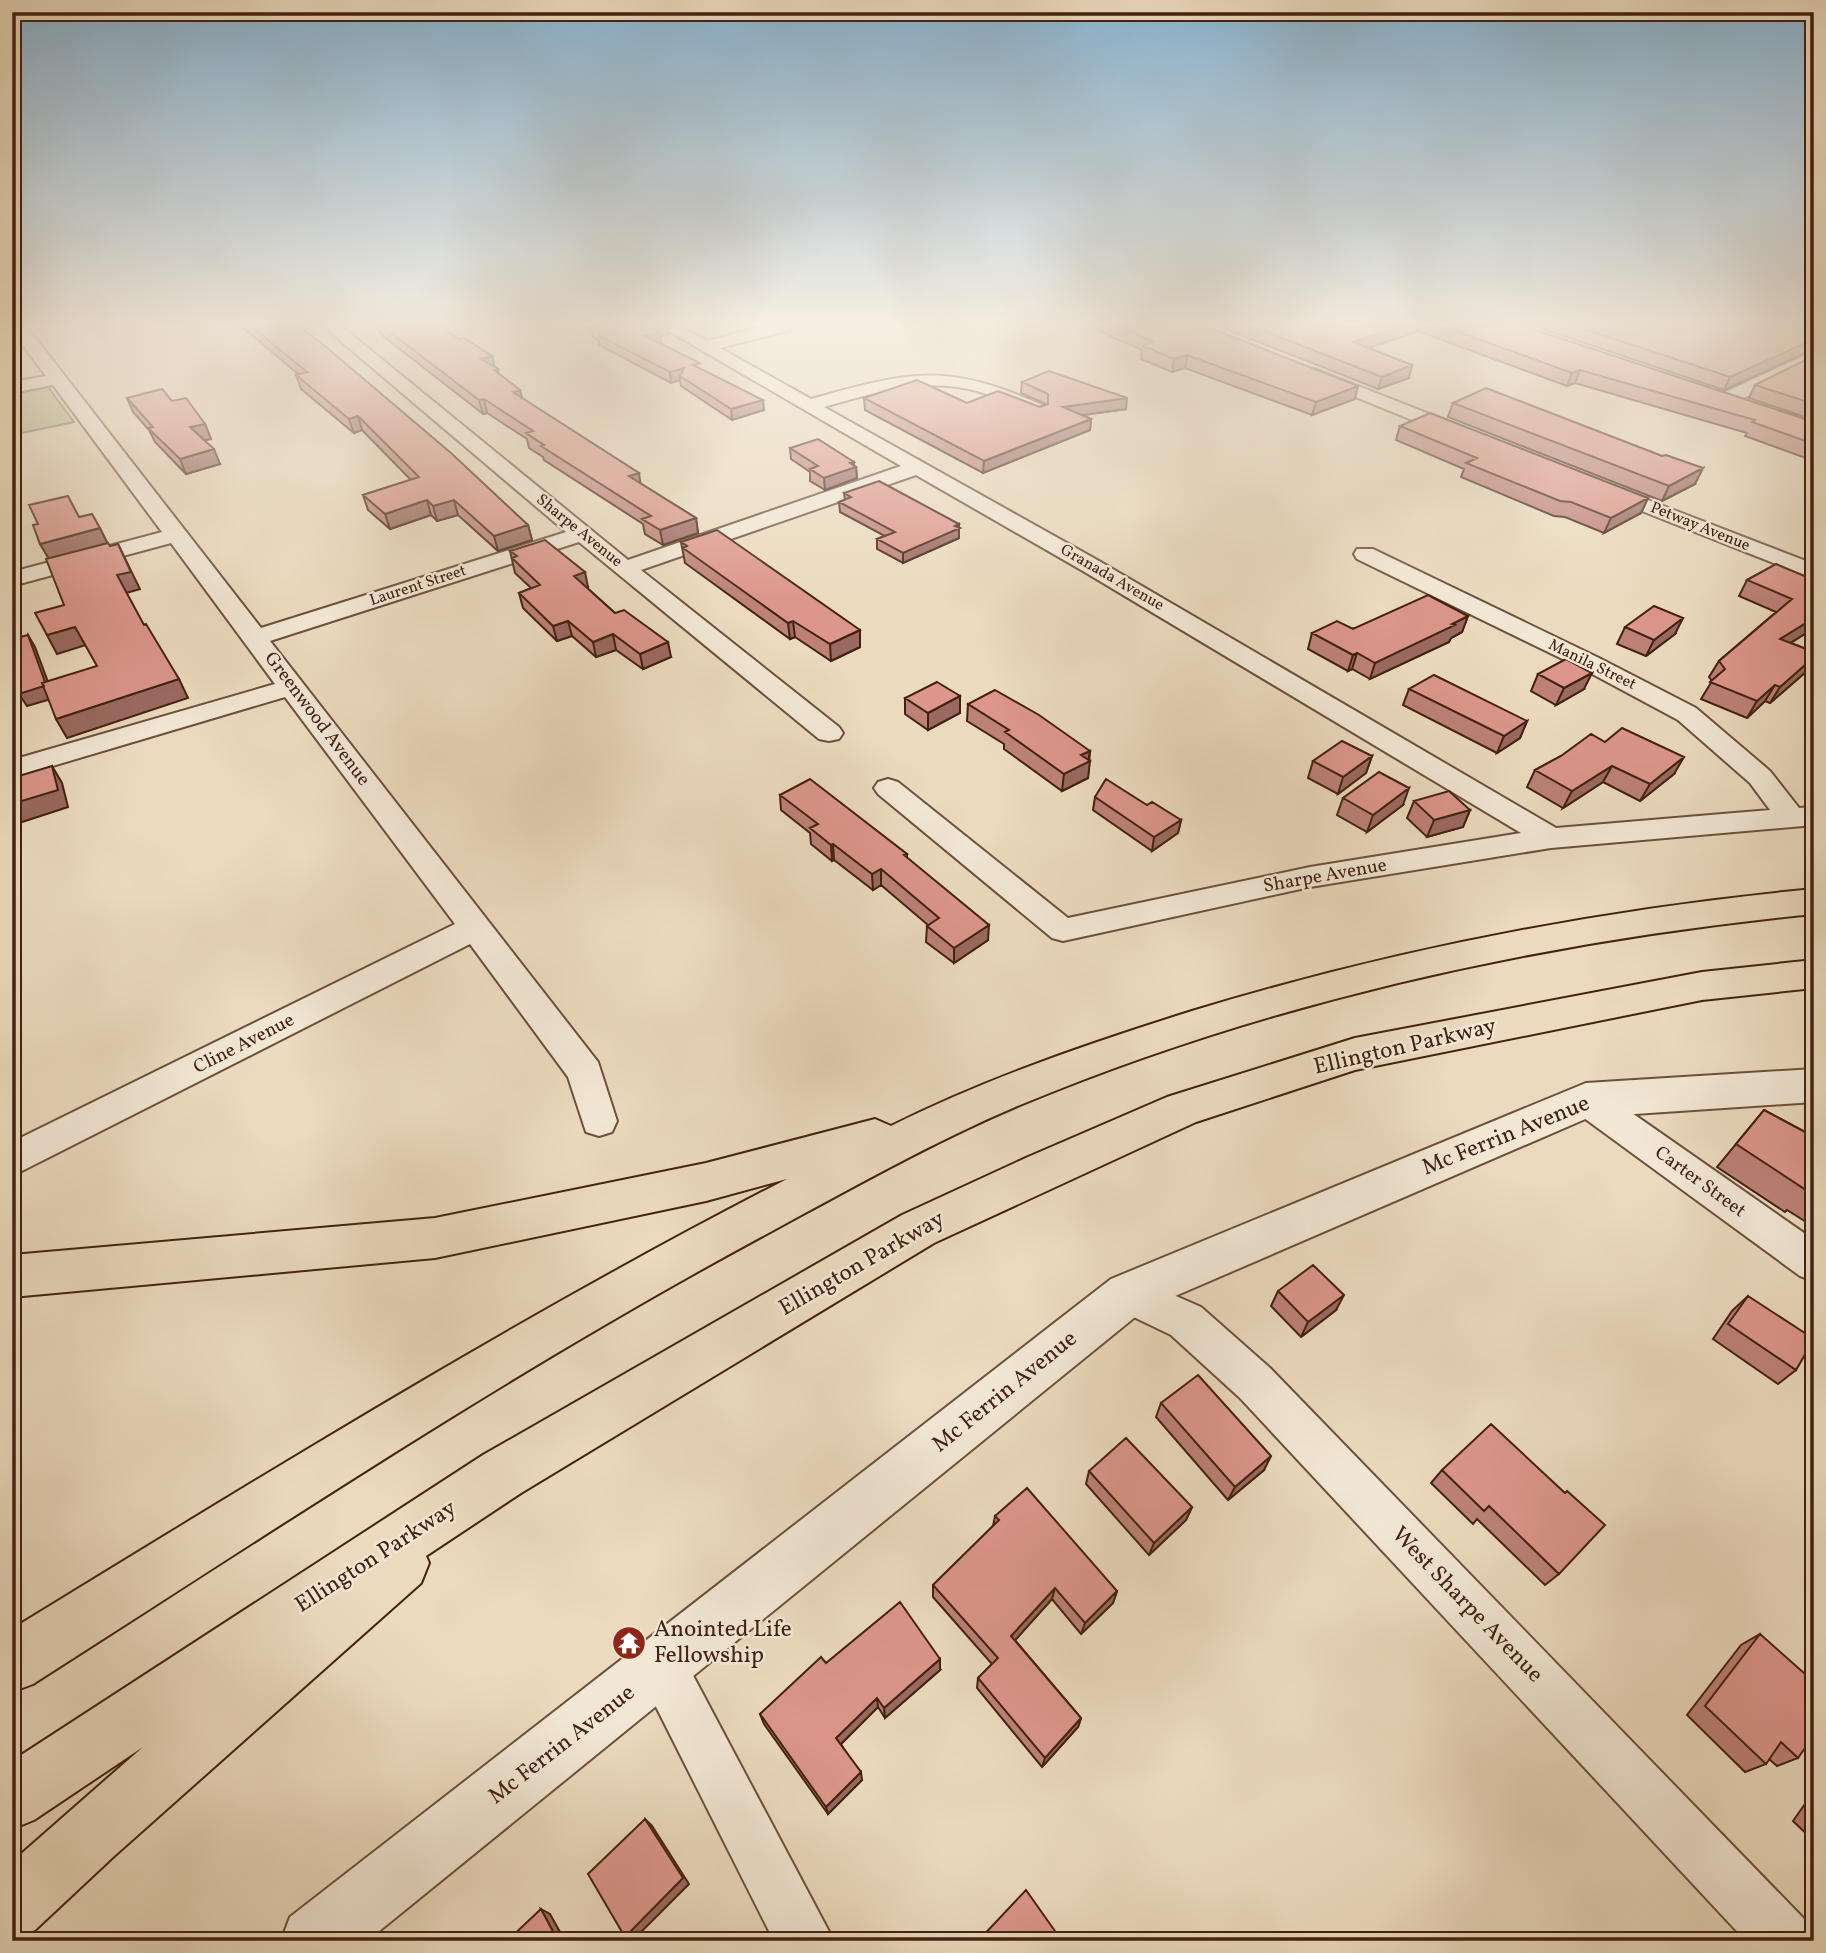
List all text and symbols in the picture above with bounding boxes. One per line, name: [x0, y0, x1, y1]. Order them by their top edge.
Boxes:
street label: Sharpe Avenue: [531, 489, 627, 573]
street label: Petway Avenue: [1647, 497, 1753, 557]
street label: Granada Avenue: [1056, 539, 1168, 617]
street label: Laurent Street: [367, 560, 470, 612]
street label: Manila Street: [1544, 634, 1640, 696]
street label: Greenwood Avenue: [258, 647, 376, 791]
street label: Sharpe Avenue: [1261, 852, 1389, 900]
street label: Cline Avenue: [189, 1007, 299, 1081]
street label: Ellington Parkway: [1311, 1010, 1500, 1084]
street label: Mc Ferrin Avenue: [1417, 1088, 1595, 1184]
street label: Carter Street: [1649, 1140, 1751, 1224]
street label: Ellington Parkway: [773, 1203, 951, 1324]
street label: Mc Ferrin Avenue: [926, 1323, 1084, 1461]
street label: Ellington Parkway: [289, 1493, 463, 1621]
street label: West Sharpe Avenue: [1384, 1520, 1550, 1690]
place label: Anointed Life Fellowship: [654, 1614, 792, 1672]
temple icon: Anointed Life Fellowship: [610, 1624, 648, 1662]
street label: Mc Ferrin Avenue: [482, 1678, 642, 1812]

